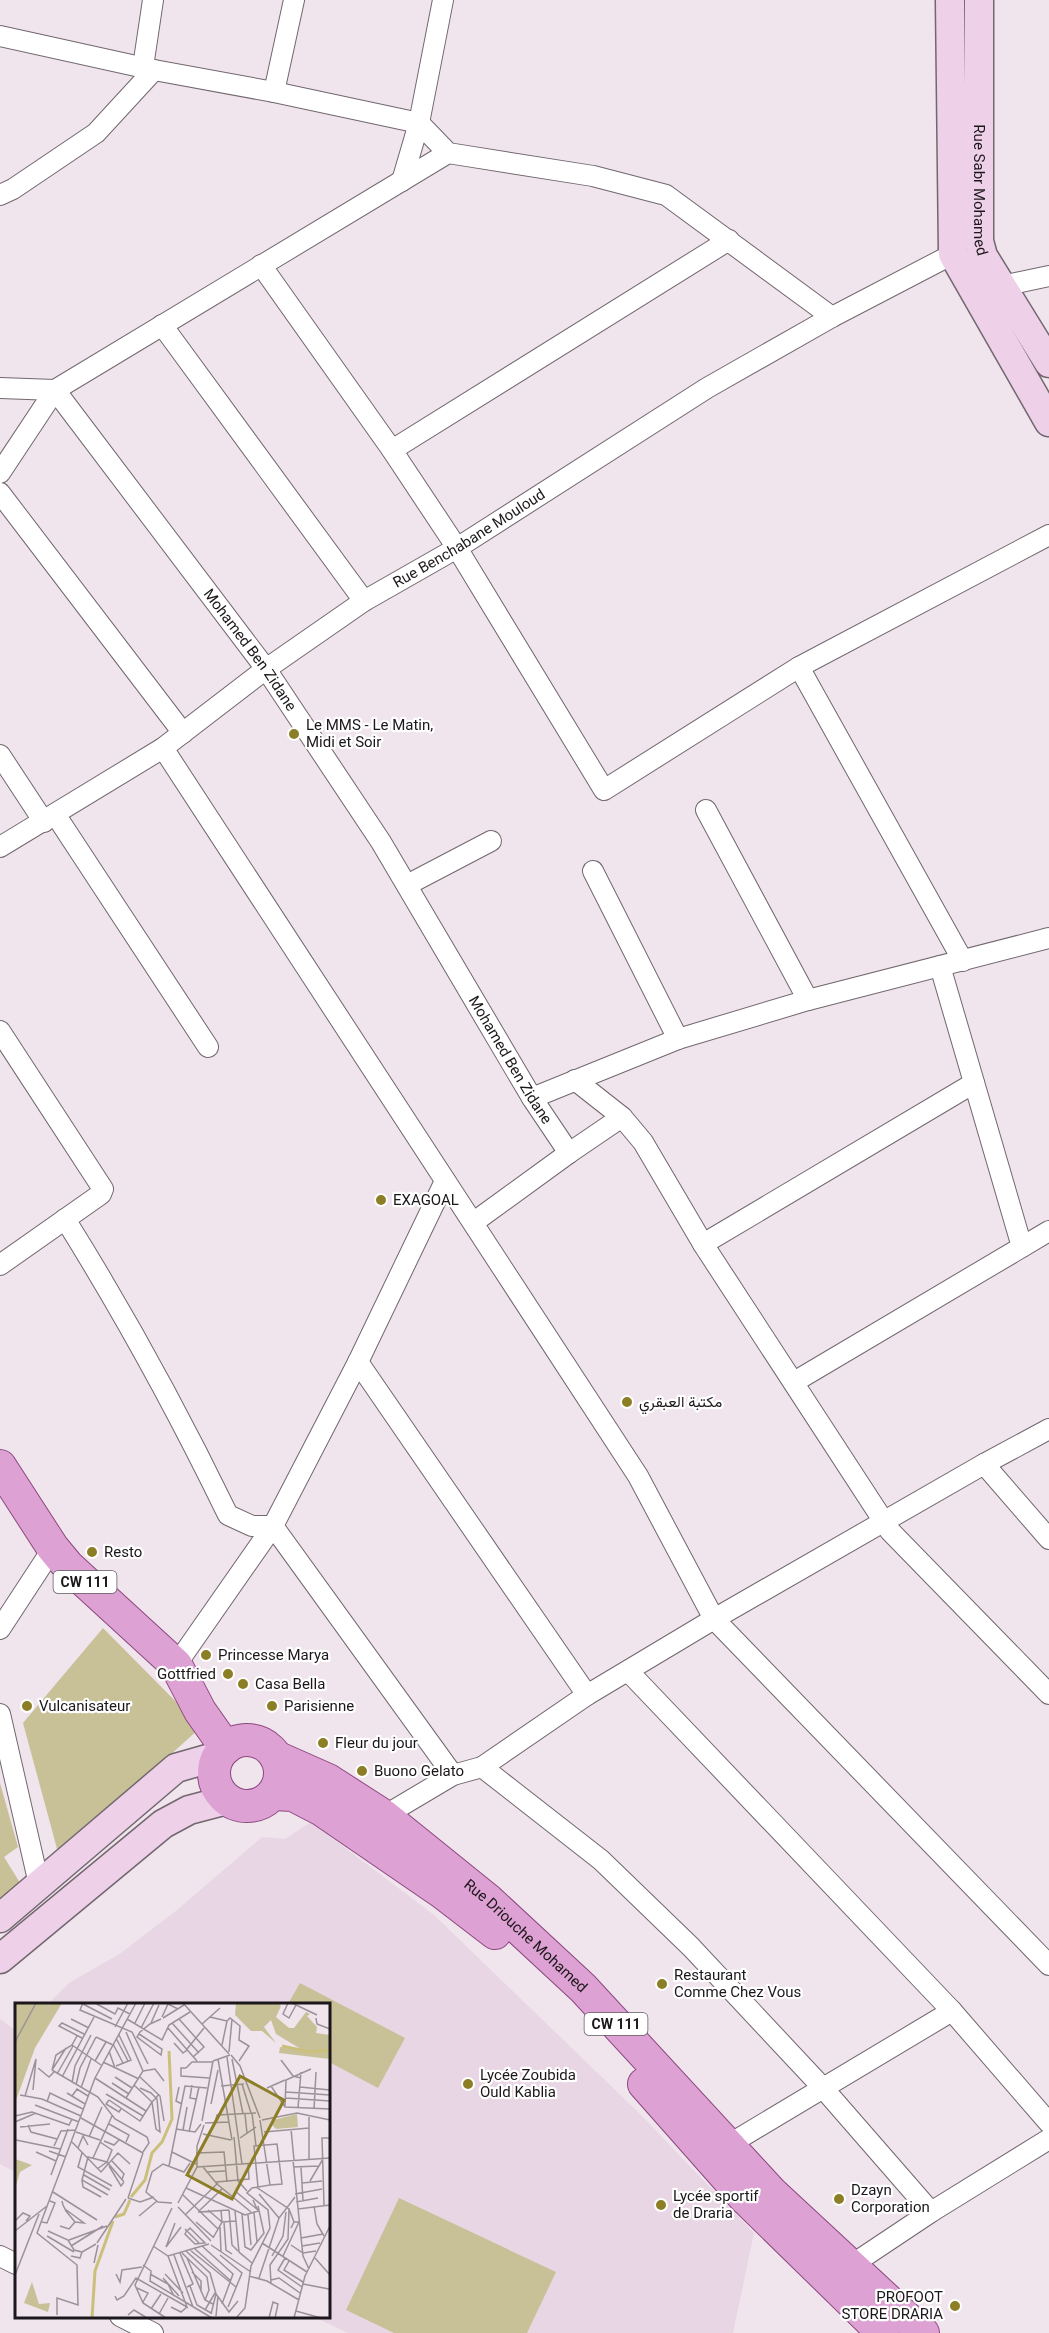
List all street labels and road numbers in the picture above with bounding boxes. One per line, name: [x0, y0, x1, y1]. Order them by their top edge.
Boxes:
street label: Rue Sabr Mohamed: [970, 124, 991, 257]
street label: Rue Benchabane Mouloud: [390, 485, 548, 592]
street label: Mohamed Ben Zidane: [200, 585, 300, 714]
street label: Mohamed Ben Zidane: [465, 993, 556, 1127]
road number: CW 111: [54, 1571, 116, 1593]
street label: Rue Driouche Mohamed: [460, 1875, 591, 1996]
road number: CW 111: [584, 2013, 648, 2035]

